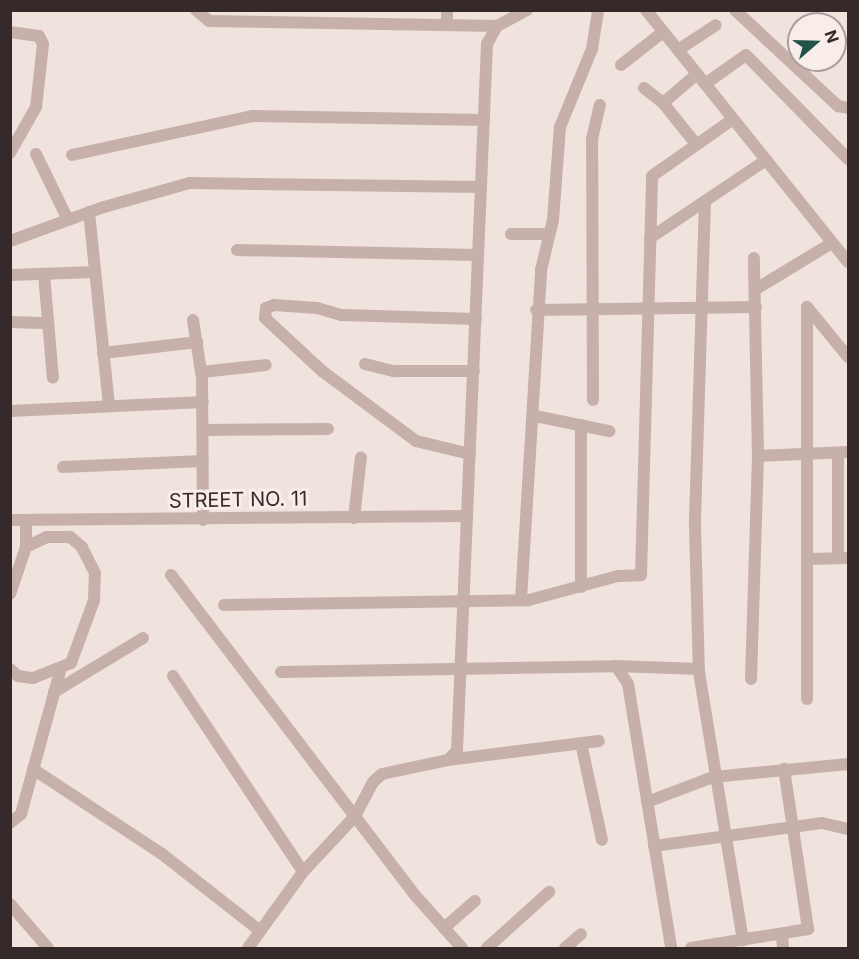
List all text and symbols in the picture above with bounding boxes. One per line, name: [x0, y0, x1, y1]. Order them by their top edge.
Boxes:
north arrow: [787, 12, 847, 72]
text: N: [821, 27, 844, 46]
street label: STREET NO. 11: [169, 487, 307, 513]

